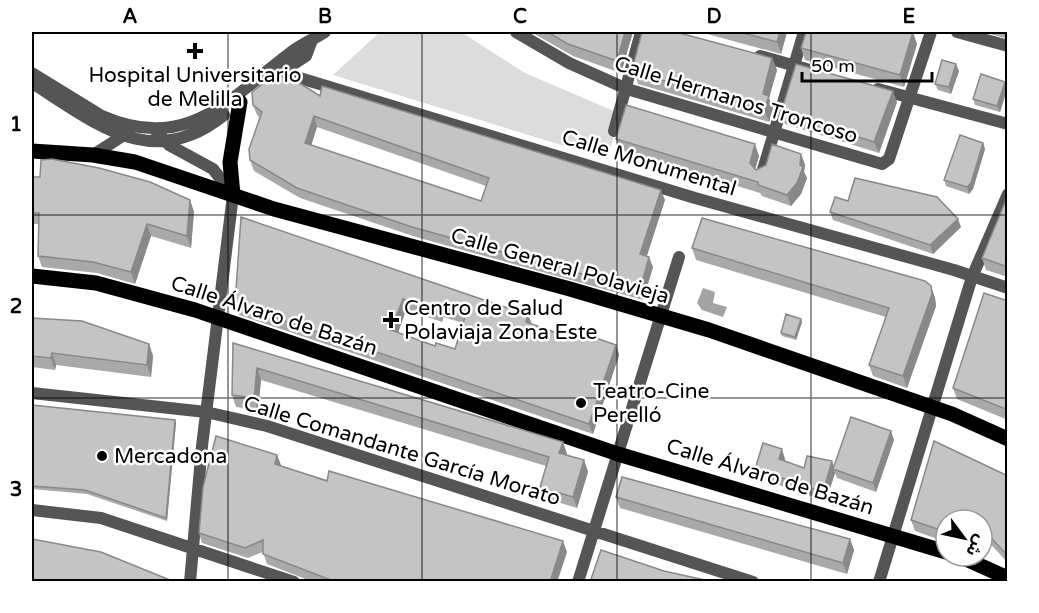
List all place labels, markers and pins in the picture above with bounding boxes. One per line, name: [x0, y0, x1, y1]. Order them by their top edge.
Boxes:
marker: Hospital Universitario de Melilla: [186, 42, 204, 60]
place label: Hospital Universitario de Melilla: [88, 63, 302, 112]
place label: Centro de Salud Polaviaja Zona Este: [404, 296, 598, 345]
marker: Centro de Salud Polaviaja Zona Este: [382, 311, 400, 329]
place label: Teatro-Cine Perelló: [593, 379, 710, 428]
marker: Teatro-Cine Perelló: [574, 396, 588, 410]
place label: Mercadona: [114, 444, 227, 469]
marker: Mercadona: [95, 449, 109, 463]

